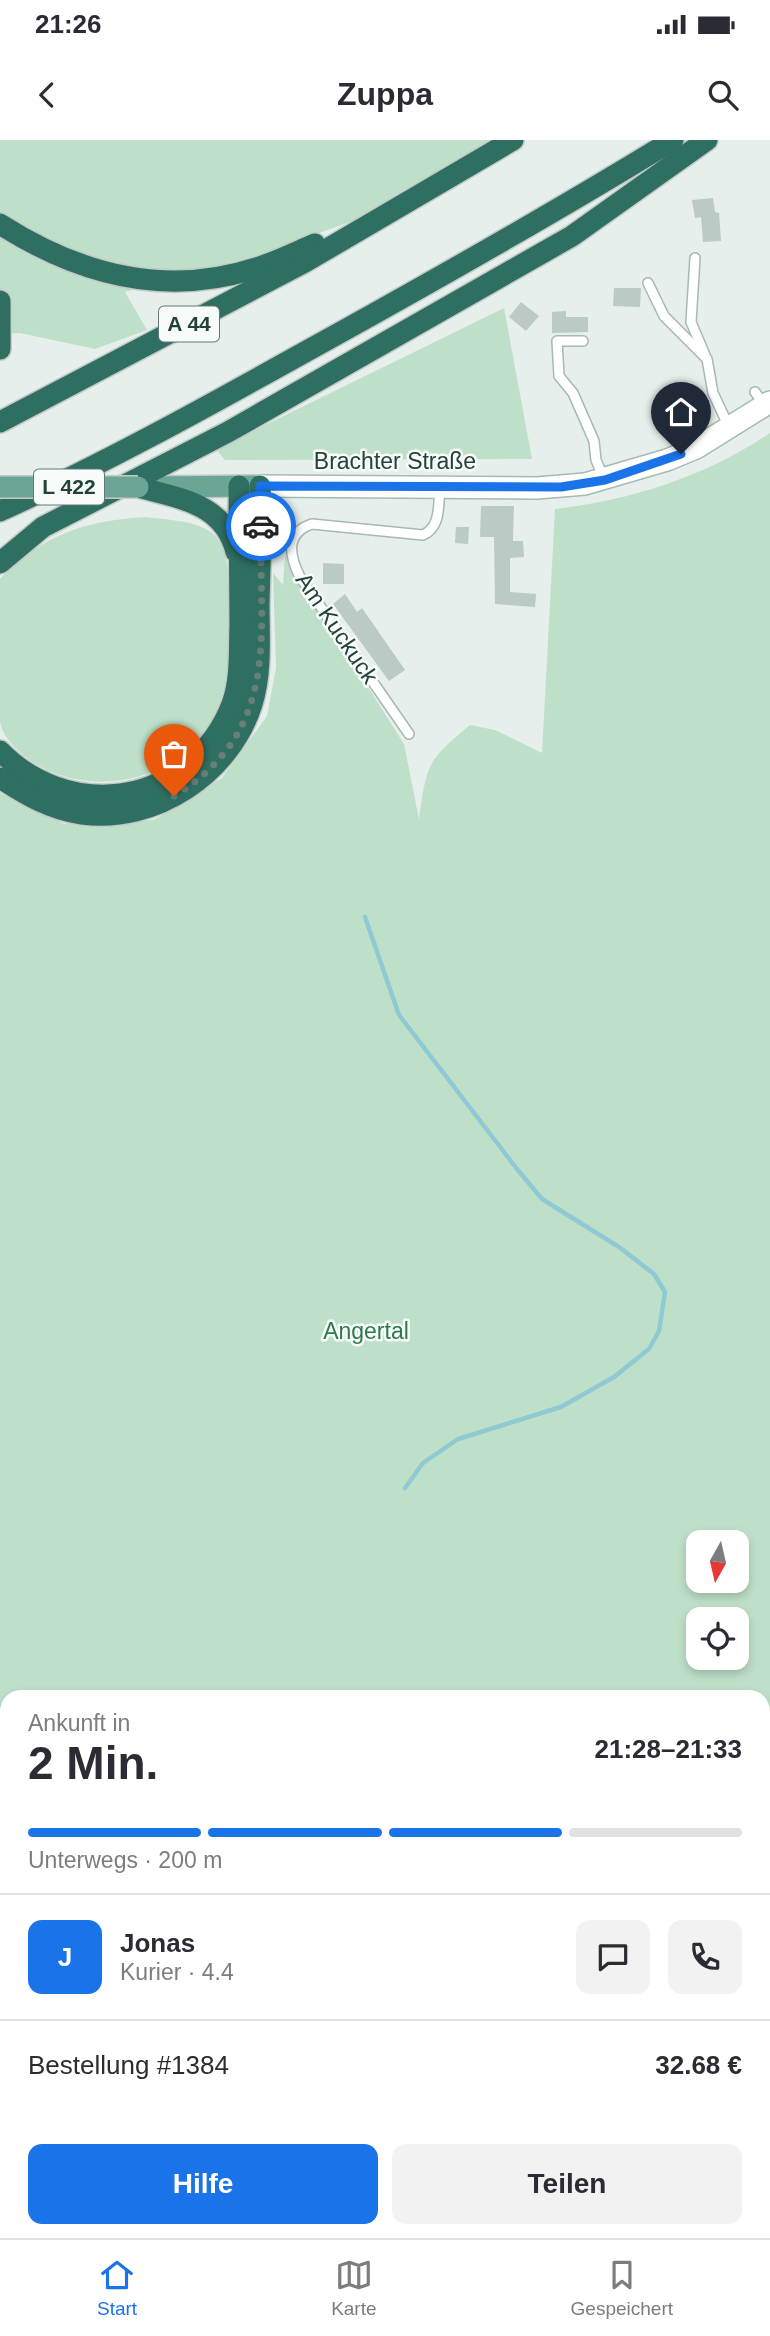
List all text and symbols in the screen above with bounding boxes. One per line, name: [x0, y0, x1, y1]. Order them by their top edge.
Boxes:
text: 21:26: [35, 9, 102, 39]
icon: back: [28, 76, 66, 114]
text: Zuppa: [337, 76, 433, 112]
icon: search: [704, 76, 742, 114]
road number: A 44: [159, 306, 219, 342]
pin: [651, 382, 711, 454]
icon: home: [662, 393, 700, 431]
street label: Brachter Straße: [314, 448, 476, 474]
road number: L 422: [34, 470, 104, 504]
courier: [226, 491, 296, 561]
icon: car: [242, 507, 280, 545]
street label: Am Kuckuck: [290, 568, 384, 689]
pin: [144, 724, 204, 796]
icon: bag: [155, 735, 193, 773]
park label: Angertal: [323, 1318, 409, 1344]
north arrow: [686, 1530, 749, 1592]
map controls: [686, 1530, 749, 1670]
button: locate: [686, 1607, 749, 1670]
text: Ankunft in: [28, 1710, 130, 1736]
text: 21:28–21:33: [595, 1734, 742, 1764]
text: 2 Min.: [28, 1737, 158, 1789]
text: Unterwegs · 200 m: [28, 1847, 222, 1873]
button: chat: [576, 1920, 650, 1994]
button: phone: [668, 1920, 742, 1994]
text: Jonas: [120, 1928, 195, 1958]
text: J: [58, 1942, 72, 1972]
text: Kurier · 4.4: [120, 1959, 234, 1985]
text: Bestellung #1384: [28, 2050, 229, 2080]
text: 32.68 €: [655, 2050, 742, 2080]
button: Hilfe: [28, 2144, 378, 2224]
button: Teilen: [392, 2144, 742, 2224]
tab: Start: [97, 2256, 137, 2320]
tab: Karte: [331, 2256, 377, 2320]
tab: Gespeichert: [571, 2256, 673, 2320]

